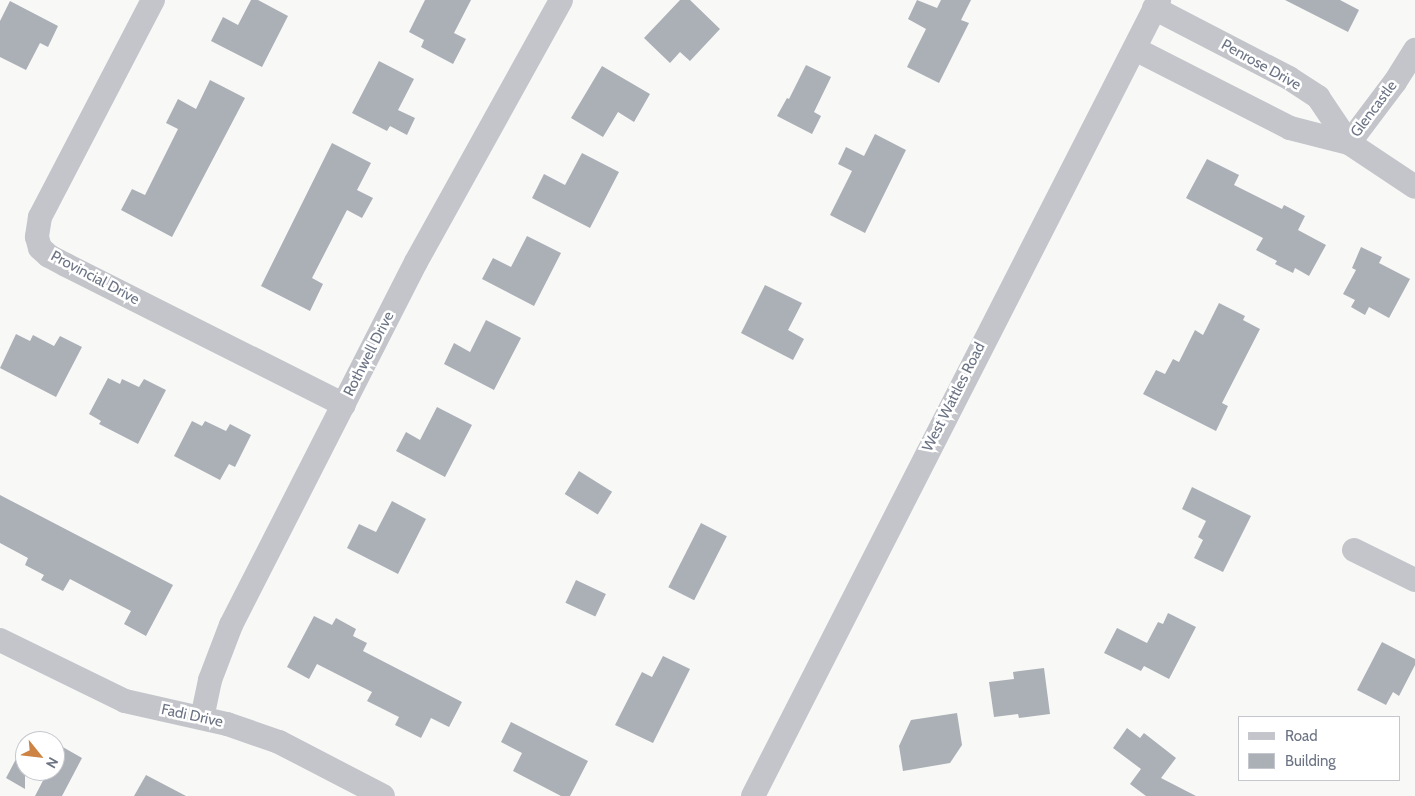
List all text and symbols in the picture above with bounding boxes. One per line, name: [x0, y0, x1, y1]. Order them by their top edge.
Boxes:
street label: Penrose Drive: [1218, 36, 1304, 94]
street label: Glencastle: [1347, 77, 1401, 141]
street label: Provincial Drive: [48, 247, 142, 309]
street label: Rothwell Drive: [340, 309, 398, 399]
street label: West Wattles Road: [919, 339, 989, 455]
street label: Fadi Drive: [159, 701, 225, 731]
legend: [1238, 716, 1400, 781]
text: Road: [1285, 727, 1318, 745]
north arrow: [15, 731, 65, 781]
text: Building: [1285, 752, 1336, 770]
text: N: [42, 754, 63, 771]

